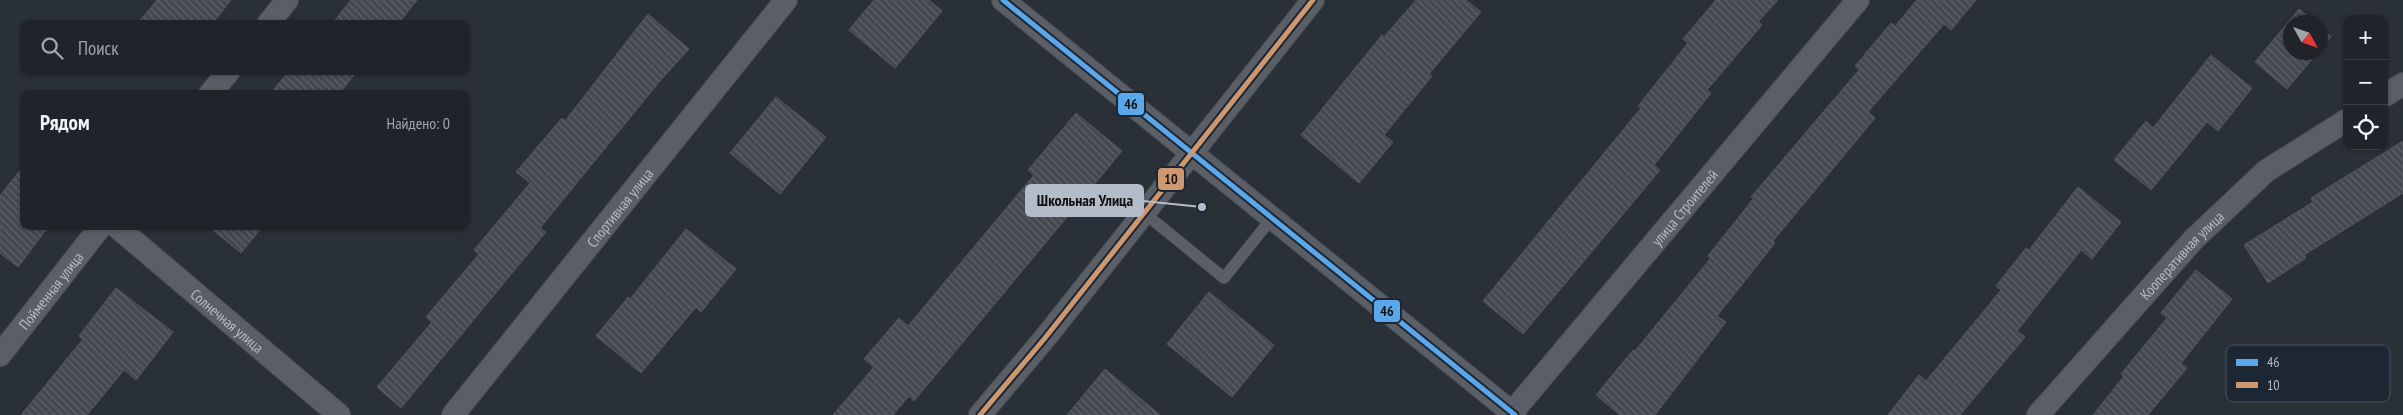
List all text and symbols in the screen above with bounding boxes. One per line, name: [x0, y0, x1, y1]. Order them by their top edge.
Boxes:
north arrow: [2283, 15, 2328, 60]
map controls: [2343, 15, 2388, 150]
button: +: [2343, 15, 2388, 60]
search box: [20, 20, 470, 75]
icon: search: [38, 34, 66, 62]
text: Поиск: [78, 36, 119, 60]
button: −: [2343, 60, 2388, 105]
line badge: 46: [1117, 92, 1145, 116]
text: 46: [1124, 95, 1138, 113]
button: locate: [2343, 105, 2388, 150]
text: Рядом: [40, 109, 90, 136]
text: Найдено: 0: [387, 113, 450, 133]
street label: Спортивная улица: [582, 164, 657, 251]
street label: улица Строителей: [1647, 165, 1722, 249]
line badge: 10: [1157, 167, 1185, 191]
text: 10: [1164, 170, 1178, 188]
callout: Школьная Улица: [1026, 185, 1143, 216]
text: Школьная Улица: [1037, 190, 1134, 210]
street label: Кооперативная улица: [2135, 207, 2228, 303]
street label: Пойменная улица: [14, 248, 87, 333]
street label: Солнечная улица: [187, 284, 268, 357]
line badge: 46: [1373, 299, 1401, 323]
text: 46: [1380, 302, 1394, 320]
legend: [2226, 345, 2390, 402]
text: 46: [2267, 353, 2280, 371]
text: 10: [2267, 376, 2280, 394]

